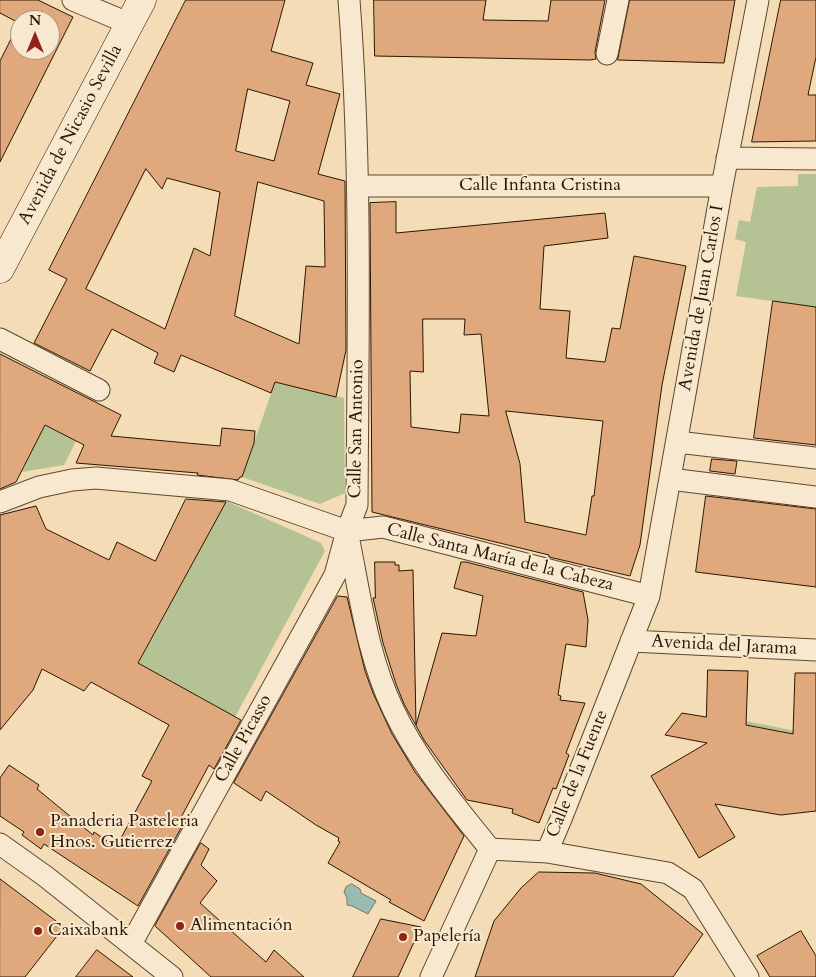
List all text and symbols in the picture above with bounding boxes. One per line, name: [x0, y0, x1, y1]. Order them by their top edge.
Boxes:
north arrow: [10, 10, 60, 60]
text: N: [29, 11, 41, 30]
street label: Avenida de Nicasio Sevilla: [14, 41, 128, 229]
street label: Calle Infanta Cristina: [459, 175, 621, 197]
street label: Avenida de Juan Carlos I: [675, 203, 729, 393]
street label: Calle San Antonio: [345, 359, 369, 499]
street label: Calle Santa María de la Cabeza: [384, 519, 616, 597]
street label: Avenida del Jarama: [651, 631, 797, 661]
street label: Calle Picasso: [211, 691, 277, 787]
street label: Calle de la Fuente: [543, 707, 613, 841]
place label: Panaderia Pasteleria Hnos. Gutierrez: [50, 811, 199, 854]
marker: Panaderia Pasteleria Hnos. Gutierrez: [34, 826, 46, 838]
place label: Alimentación: [190, 915, 293, 937]
place label: Caixabank: [48, 920, 129, 942]
marker: Alimentación: [174, 920, 186, 932]
marker: Caixabank: [32, 925, 44, 937]
place label: Papelería: [413, 926, 481, 948]
marker: Papelería: [397, 931, 409, 943]

